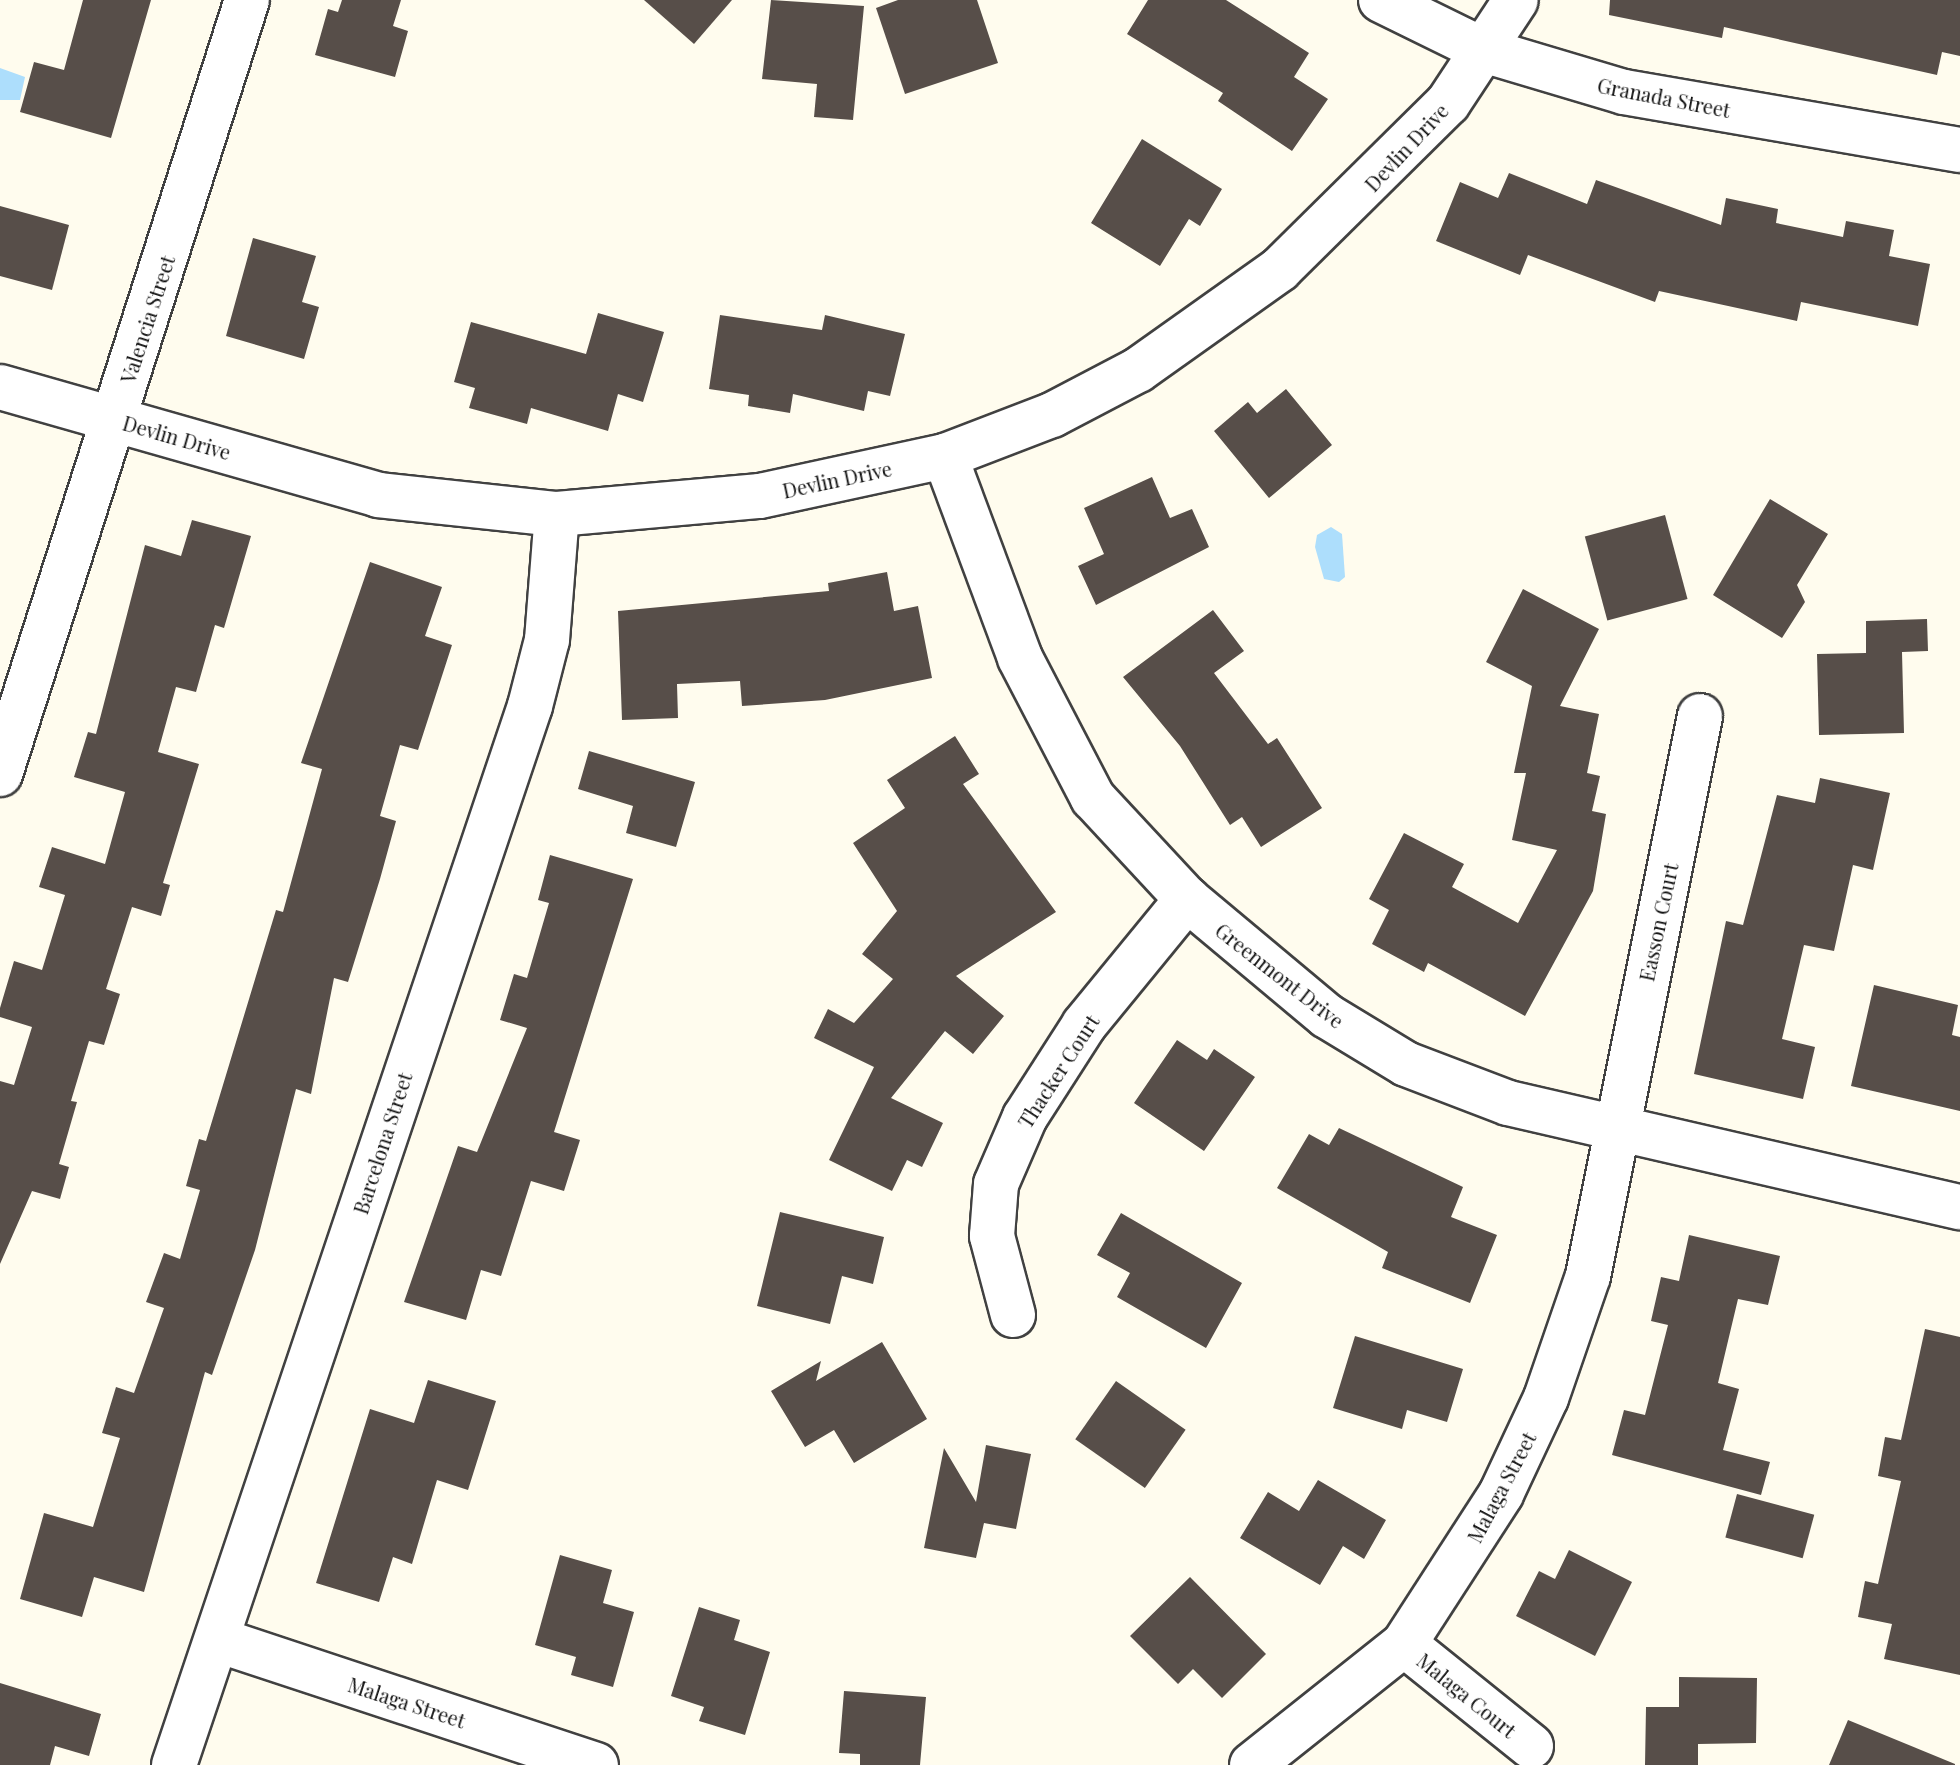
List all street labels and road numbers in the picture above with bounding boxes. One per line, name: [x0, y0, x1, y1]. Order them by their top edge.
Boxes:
street label: Granada Street: [1595, 72, 1733, 122]
street label: Devlin Drive: [1359, 98, 1453, 196]
street label: Valencia Street: [115, 252, 179, 386]
street label: Devlin Drive: [120, 410, 234, 464]
street label: Devlin Drive: [780, 456, 894, 502]
street label: Easson Court: [1634, 861, 1682, 983]
street label: Greenmont Drive: [1211, 917, 1349, 1033]
street label: Thacker Court: [1012, 1010, 1104, 1132]
street label: Barcelona Street: [348, 1069, 416, 1217]
street label: Malaga Street: [1462, 1428, 1540, 1546]
street label: Malaga Court: [1413, 1648, 1521, 1742]
street label: Malaga Street: [345, 1672, 469, 1732]

